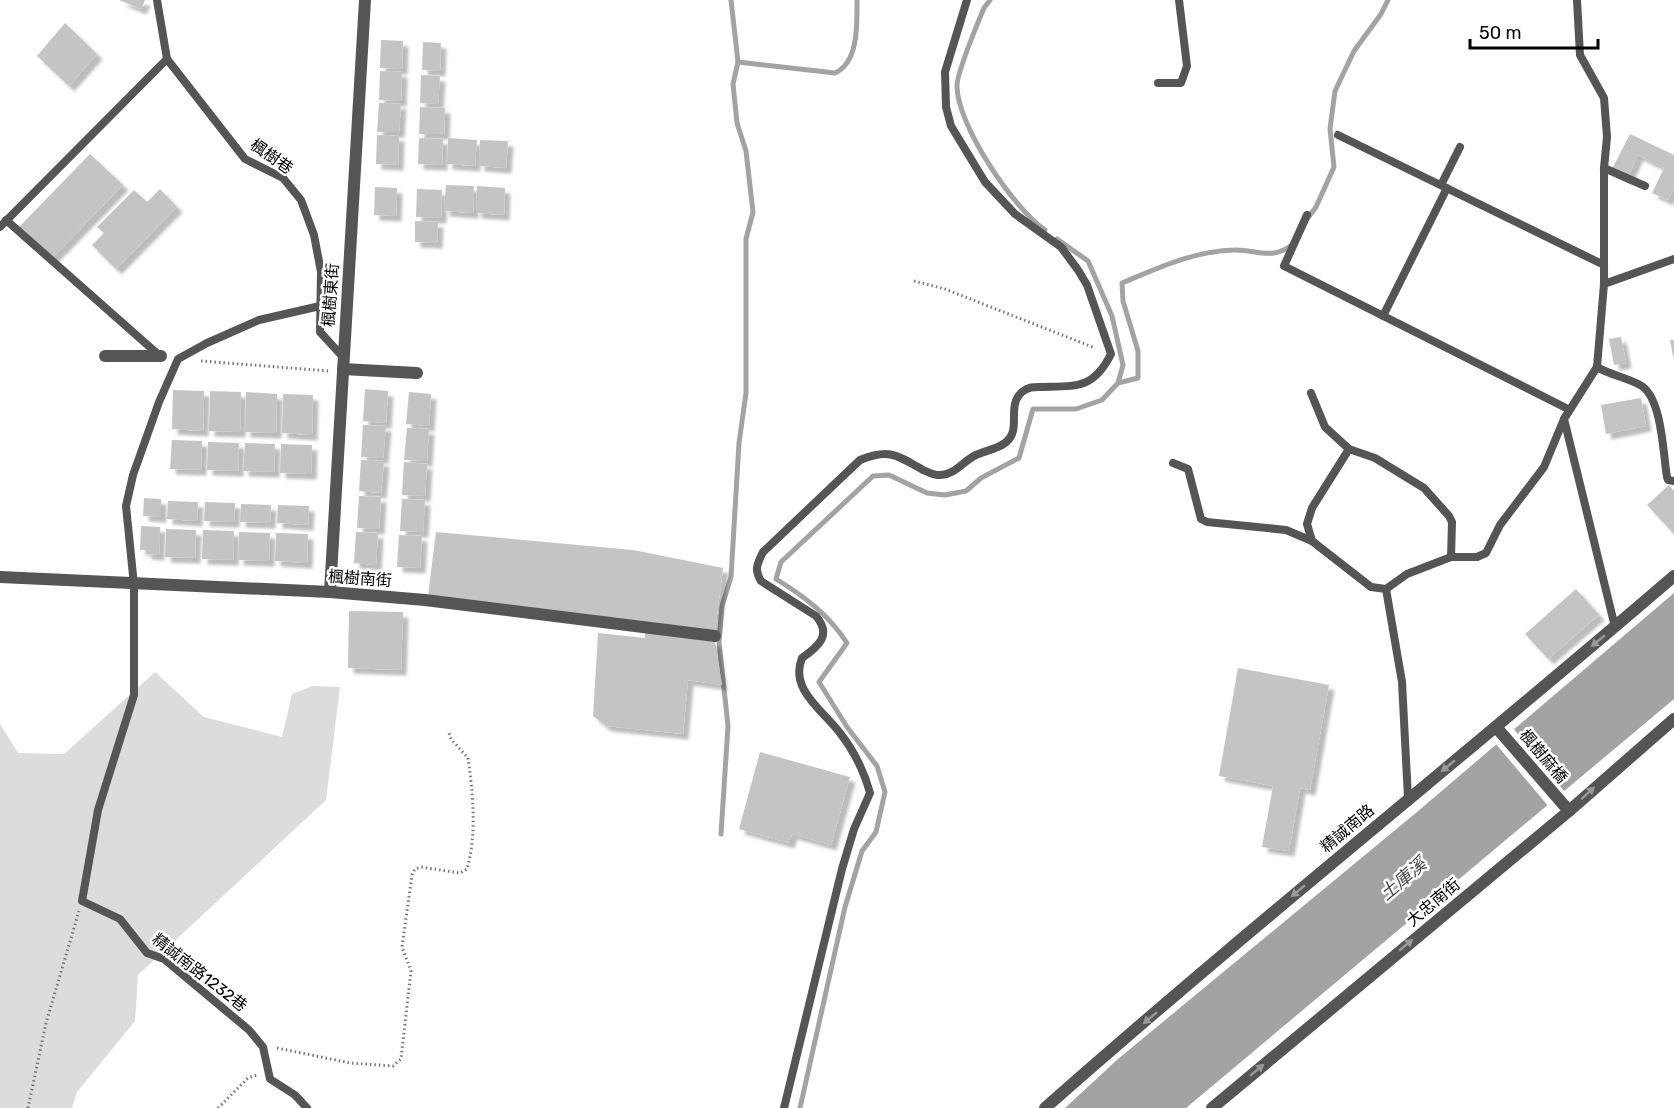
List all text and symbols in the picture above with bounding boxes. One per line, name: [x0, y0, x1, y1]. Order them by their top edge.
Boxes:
scale bar: [1470, 12, 1598, 50]
text: 50 m: [1479, 22, 1522, 44]
street label: 楓樹巷: [247, 135, 297, 178]
street label: 楓樹東街: [319, 262, 342, 328]
street label: 楓樹南街: [327, 567, 393, 590]
one-way arrow: [1590, 635, 1606, 648]
street label: 楓樹麻橋: [1516, 726, 1571, 787]
one-way arrow: [1440, 759, 1455, 772]
one-way arrow: [1580, 786, 1595, 800]
street label: 精誠南路: [1317, 801, 1378, 856]
water label: 土庫溪: [1375, 851, 1433, 905]
street label: 大忠南街: [1403, 875, 1464, 930]
one-way arrow: [1291, 884, 1306, 897]
street label: 精誠南路1232巷: [148, 929, 251, 1015]
one-way arrow: [1398, 939, 1414, 952]
one-way arrow: [1142, 1011, 1158, 1024]
one-way arrow: [1249, 1064, 1264, 1077]

